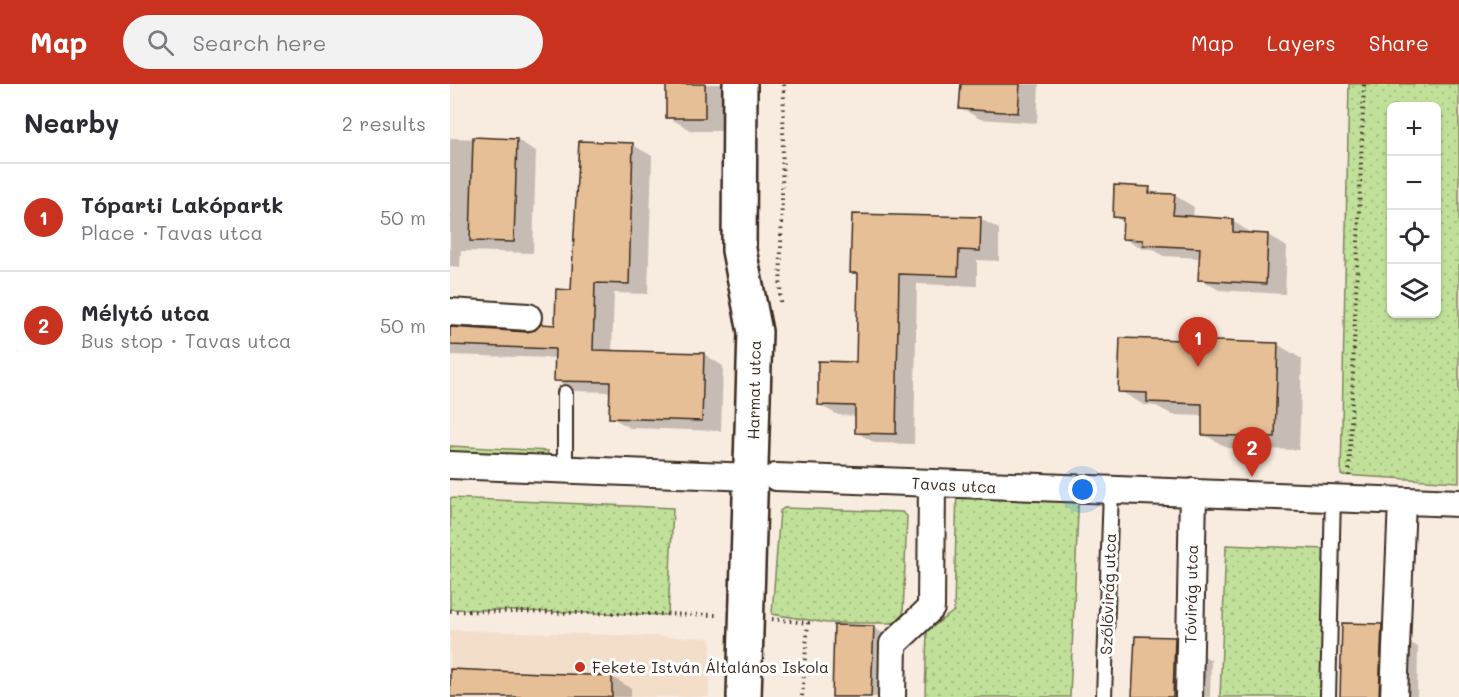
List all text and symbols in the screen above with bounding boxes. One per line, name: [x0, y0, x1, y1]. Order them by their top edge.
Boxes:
search box: [123, 15, 543, 69]
text: Map: [30, 24, 87, 60]
icon: search: [144, 26, 177, 59]
text: Search here: [192, 28, 326, 57]
text: Map: [1191, 29, 1234, 56]
text: Layers: [1267, 29, 1336, 56]
text: Share: [1369, 29, 1429, 56]
map controls: [1387, 102, 1441, 318]
button: +: [1387, 102, 1441, 156]
text: Nearby: [24, 106, 119, 140]
text: 2 results: [342, 110, 426, 136]
button: −: [1387, 156, 1441, 210]
text: Tóparti Lakópartk: [81, 190, 283, 219]
text: 1: [39, 204, 48, 230]
text: 50 m: [380, 204, 426, 230]
button: locate: [1387, 210, 1441, 264]
text: Place · Tavas utca: [81, 219, 263, 245]
button: layers: [1387, 264, 1441, 318]
text: Mélytó utca: [81, 298, 210, 327]
text: 2: [38, 312, 49, 338]
text: 50 m: [380, 312, 426, 338]
pin: 1: [1178, 318, 1218, 367]
text: Bus stop · Tavas utca: [81, 327, 291, 353]
street label: Harmat utca: [742, 340, 765, 440]
pin: 2: [1232, 428, 1272, 477]
street label: Tavas utca: [911, 472, 997, 497]
your location: [1068, 475, 1097, 504]
street label: Szőlővirág utca: [1095, 533, 1120, 655]
street label: Tóvirág utca: [1179, 544, 1202, 644]
place label: Fekete István Általános Iskola: [592, 656, 829, 677]
marker: Fekete István Általános Iskola: [573, 660, 587, 674]

